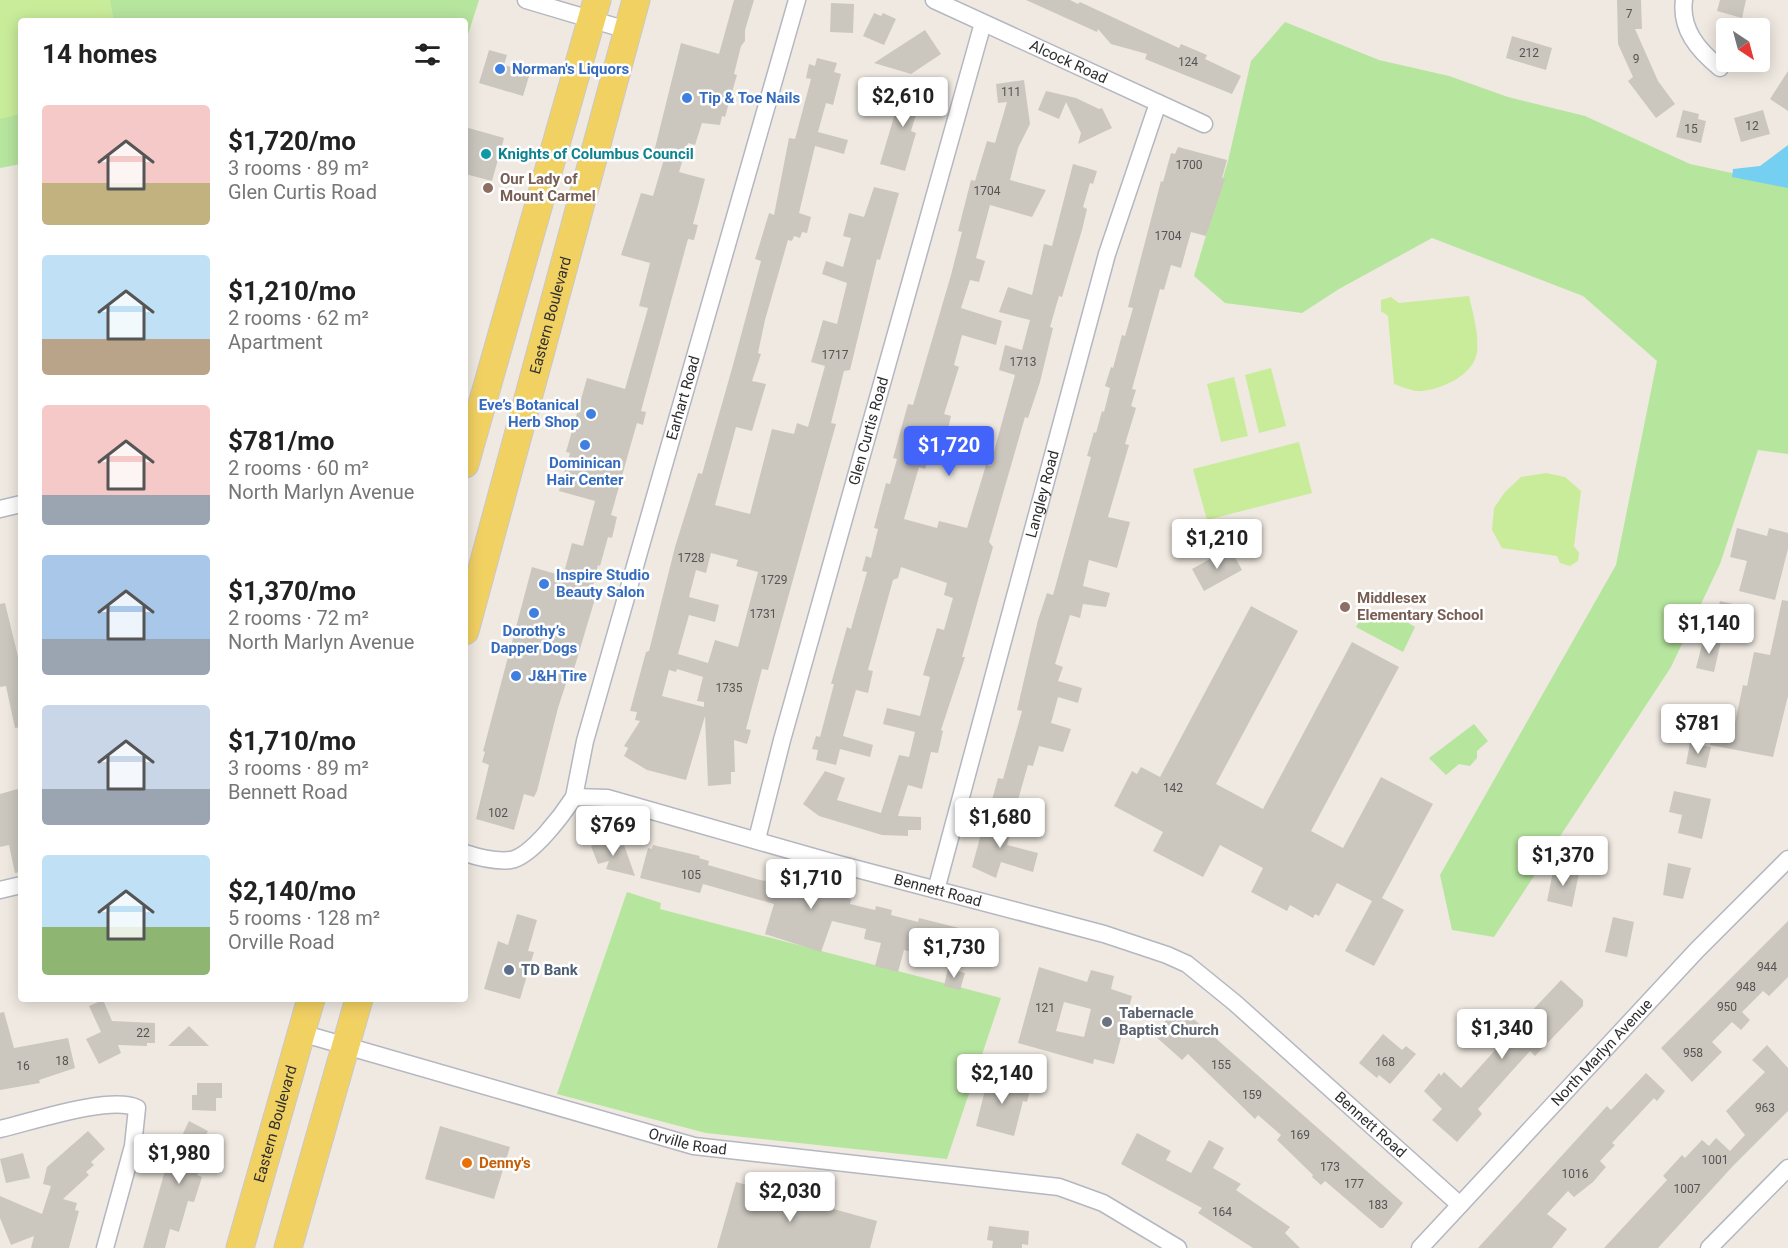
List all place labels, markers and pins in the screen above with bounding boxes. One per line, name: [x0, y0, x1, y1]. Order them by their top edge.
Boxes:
place label: Norman's Liquors: [512, 60, 629, 78]
marker: Norman's Liquors: [493, 62, 507, 76]
pin: $2,610: [854, 77, 952, 128]
place label: Tip & Toe Nails: [699, 89, 801, 107]
marker: Tip & Toe Nails: [680, 91, 694, 105]
place label: Knights of Columbus Council: [498, 145, 694, 163]
marker: Knights of Columbus Council: [479, 147, 493, 161]
place label: Our Lady of Mount Carmel: [500, 170, 596, 205]
marker: Our Lady of Mount Carmel: [481, 181, 495, 195]
place label: Eve’s Botanical Herb Shop: [479, 396, 579, 431]
marker: Eve’s Botanical Herb Shop: [584, 407, 598, 421]
pin: $1,720: [900, 426, 998, 477]
marker: Dominican Hair Center: [578, 438, 592, 452]
place label: Dominican Hair Center: [547, 454, 624, 489]
pin: $1,210: [1168, 519, 1266, 570]
place label: Inspire Studio Beauty Salon: [556, 566, 650, 601]
marker: Inspire Studio Beauty Salon: [537, 577, 551, 591]
place label: Middlesex Elementary School: [1357, 589, 1483, 624]
marker: Middlesex Elementary School: [1338, 600, 1352, 614]
pin: $1,140: [1660, 604, 1758, 655]
marker: Dorothy’s Dapper Dogs: [527, 606, 541, 620]
place label: Dorothy’s Dapper Dogs: [491, 622, 578, 657]
place label: J&H Tire: [528, 667, 587, 685]
marker: J&H Tire: [509, 669, 523, 683]
pin: $781: [1662, 704, 1734, 755]
pin: $1,680: [951, 798, 1049, 849]
pin: $769: [577, 806, 649, 857]
pin: $1,370: [1514, 836, 1612, 887]
pin: $1,710: [762, 859, 860, 910]
pin: $1,730: [905, 928, 1003, 979]
place label: TD Bank: [521, 961, 579, 979]
marker: TD Bank: [502, 963, 516, 977]
place label: Tabernacle Baptist Church: [1119, 1004, 1219, 1039]
pin: $1,340: [1453, 1009, 1551, 1060]
marker: Tabernacle Baptist Church: [1100, 1015, 1114, 1029]
pin: $2,140: [953, 1054, 1051, 1105]
pin: $1,980: [130, 1134, 228, 1185]
place label: Denny's: [479, 1154, 531, 1172]
marker: Denny's: [460, 1156, 474, 1170]
pin: $2,030: [741, 1172, 839, 1223]

